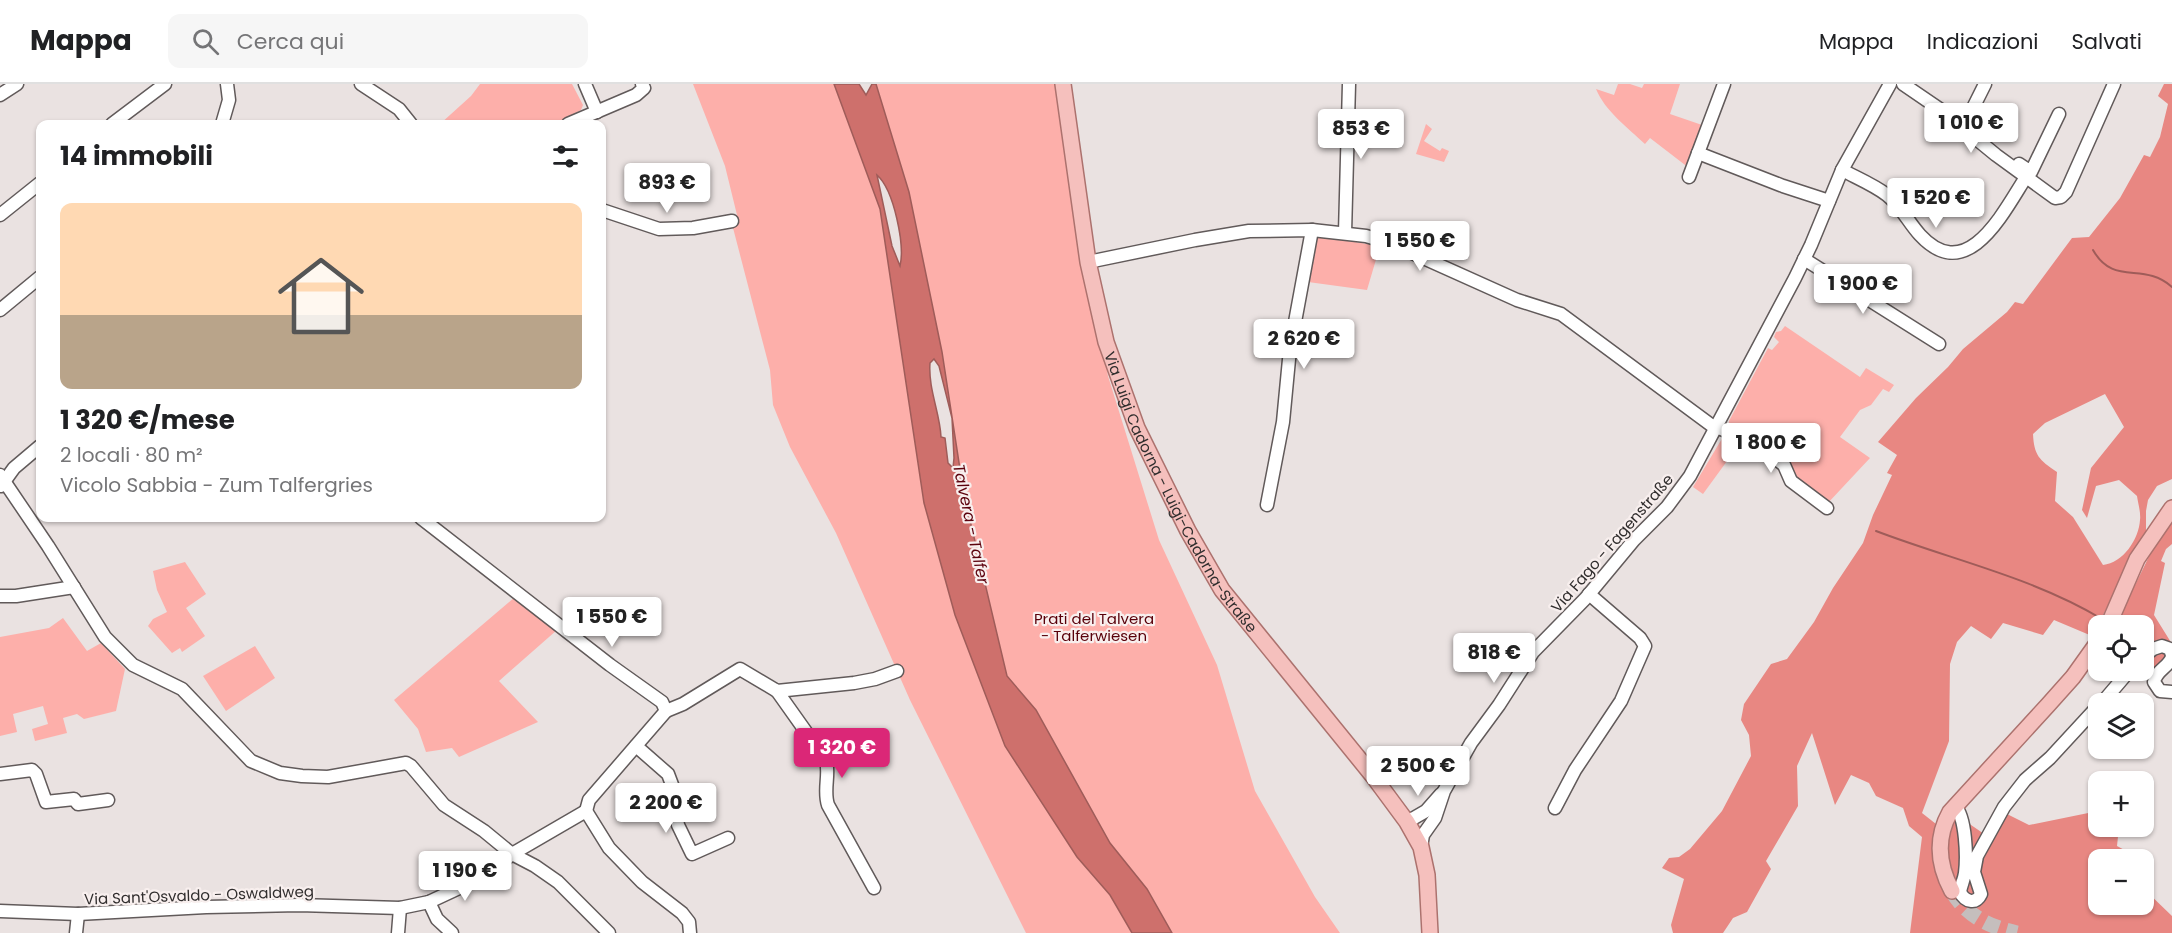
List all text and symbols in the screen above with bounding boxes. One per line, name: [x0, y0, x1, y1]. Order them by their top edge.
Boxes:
search box: [168, 14, 588, 68]
text: Mappa: [30, 21, 132, 60]
icon: search: [189, 25, 222, 58]
text: Cerca qui: [237, 26, 344, 57]
text: Mappa: [1819, 27, 1894, 56]
text: Indicazioni: [1927, 27, 2039, 56]
text: Salvati: [2072, 27, 2142, 56]
pin: 1 010 €: [1916, 103, 2026, 154]
text: 1 010 €: [1938, 108, 2004, 136]
pin: 853 €: [1319, 109, 1403, 160]
text: 853 €: [1332, 114, 1390, 142]
text: 14 immobili: [60, 138, 213, 174]
icon: filters: [549, 140, 582, 173]
pin: 893 €: [625, 163, 709, 214]
text: 893 €: [638, 168, 696, 196]
pin: 1 520 €: [1881, 178, 1991, 229]
text: 1 520 €: [1901, 183, 1971, 211]
pin: 1 550 €: [1365, 221, 1475, 272]
text: 1 550 €: [1385, 226, 1455, 254]
icon: home: [267, 242, 375, 350]
pin: 1 900 €: [1808, 264, 1918, 315]
text: 1 900 €: [1828, 269, 1898, 297]
pin: 2 620 €: [1249, 319, 1359, 370]
text: 2 620 €: [1267, 324, 1341, 352]
street label: Via Luigi Cadorna - Luigi-Cadorna-Straße: [1100, 348, 1263, 637]
text: 1 320 €/mese: [60, 402, 235, 438]
pin: 1 800 €: [1716, 423, 1826, 474]
text: 1 800 €: [1736, 428, 1806, 456]
text: 2 locali · 80 m²: [60, 441, 203, 469]
water label: Talvera - Talfer: [947, 462, 995, 587]
street label: Via Fago - Fagenstraße: [1546, 469, 1678, 617]
text: Vicolo Sabbia - Zum Talfergries: [60, 471, 373, 499]
pin: 1 550 €: [557, 597, 667, 648]
text: 1 550 €: [577, 602, 647, 630]
park label: Prati del Talvera - Talferwiesen: [1034, 608, 1154, 646]
map controls: [2088, 615, 2154, 915]
button: locate: [2088, 615, 2154, 681]
pin: 818 €: [1452, 633, 1536, 684]
text: 818 €: [1467, 638, 1521, 666]
button: layers: [2088, 693, 2154, 759]
pin: 1 320 €: [787, 728, 897, 779]
text: 1 320 €: [808, 733, 876, 761]
pin: 2 500 €: [1363, 746, 1473, 797]
text: 2 500 €: [1381, 751, 1455, 779]
button: +: [2088, 771, 2154, 837]
pin: 2 200 €: [611, 783, 721, 834]
text: 2 200 €: [629, 788, 703, 816]
button: −: [2088, 849, 2154, 915]
pin: 1 190 €: [410, 851, 520, 902]
text: 1 190 €: [433, 856, 497, 884]
street label: Via Sant'Osvaldo - Oswaldweg: [84, 880, 314, 910]

